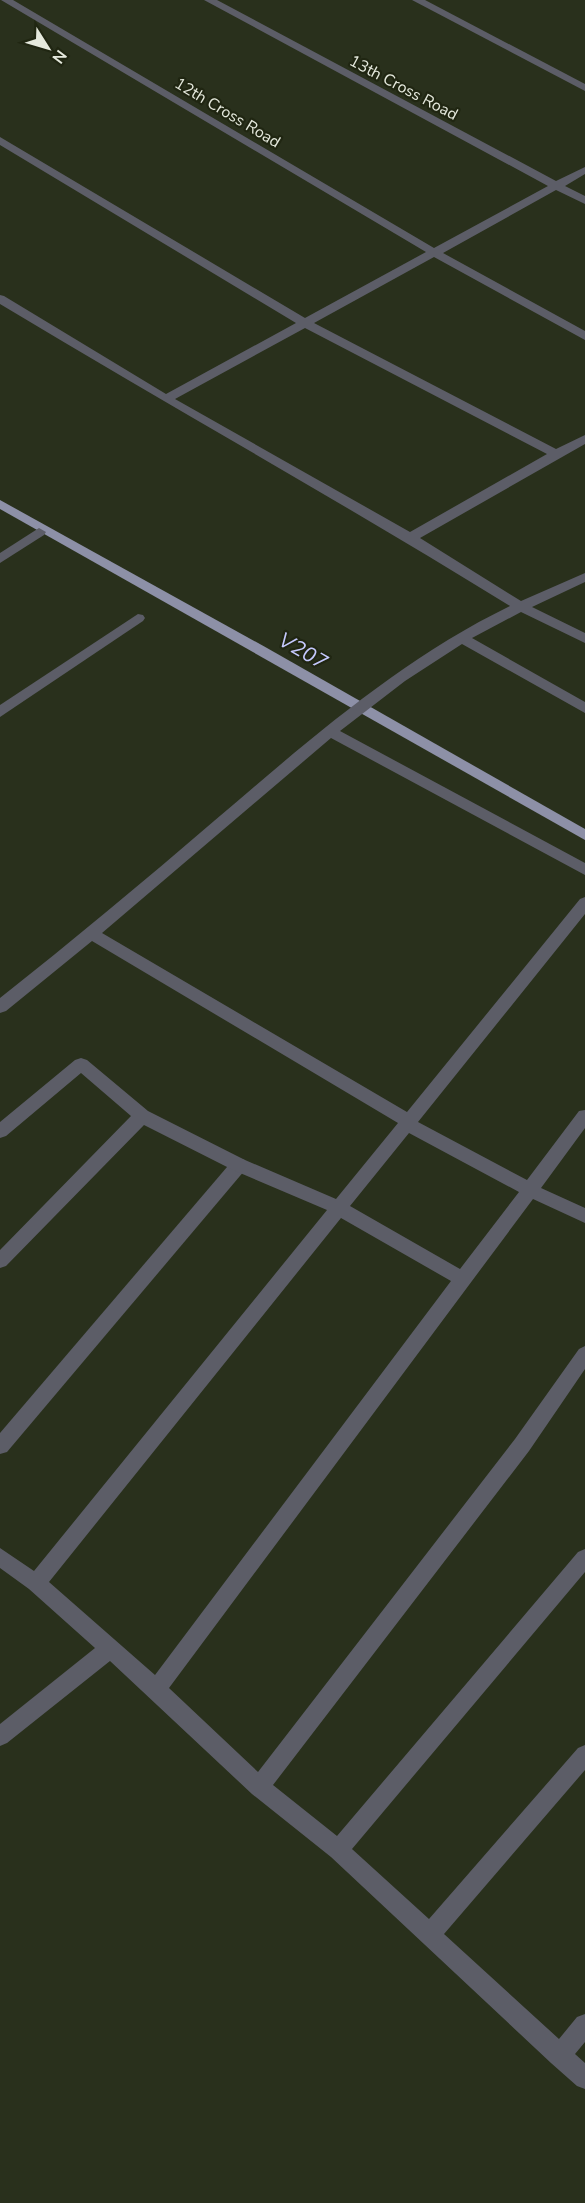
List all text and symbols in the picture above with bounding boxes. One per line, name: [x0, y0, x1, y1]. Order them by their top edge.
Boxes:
north arrow: [18, 18, 78, 78]
text: N: [47, 45, 72, 68]
street label: 13th Cross Road: [345, 50, 462, 126]
street label: 12th Cross Road: [170, 73, 285, 153]
water label: V207: [273, 626, 333, 676]

